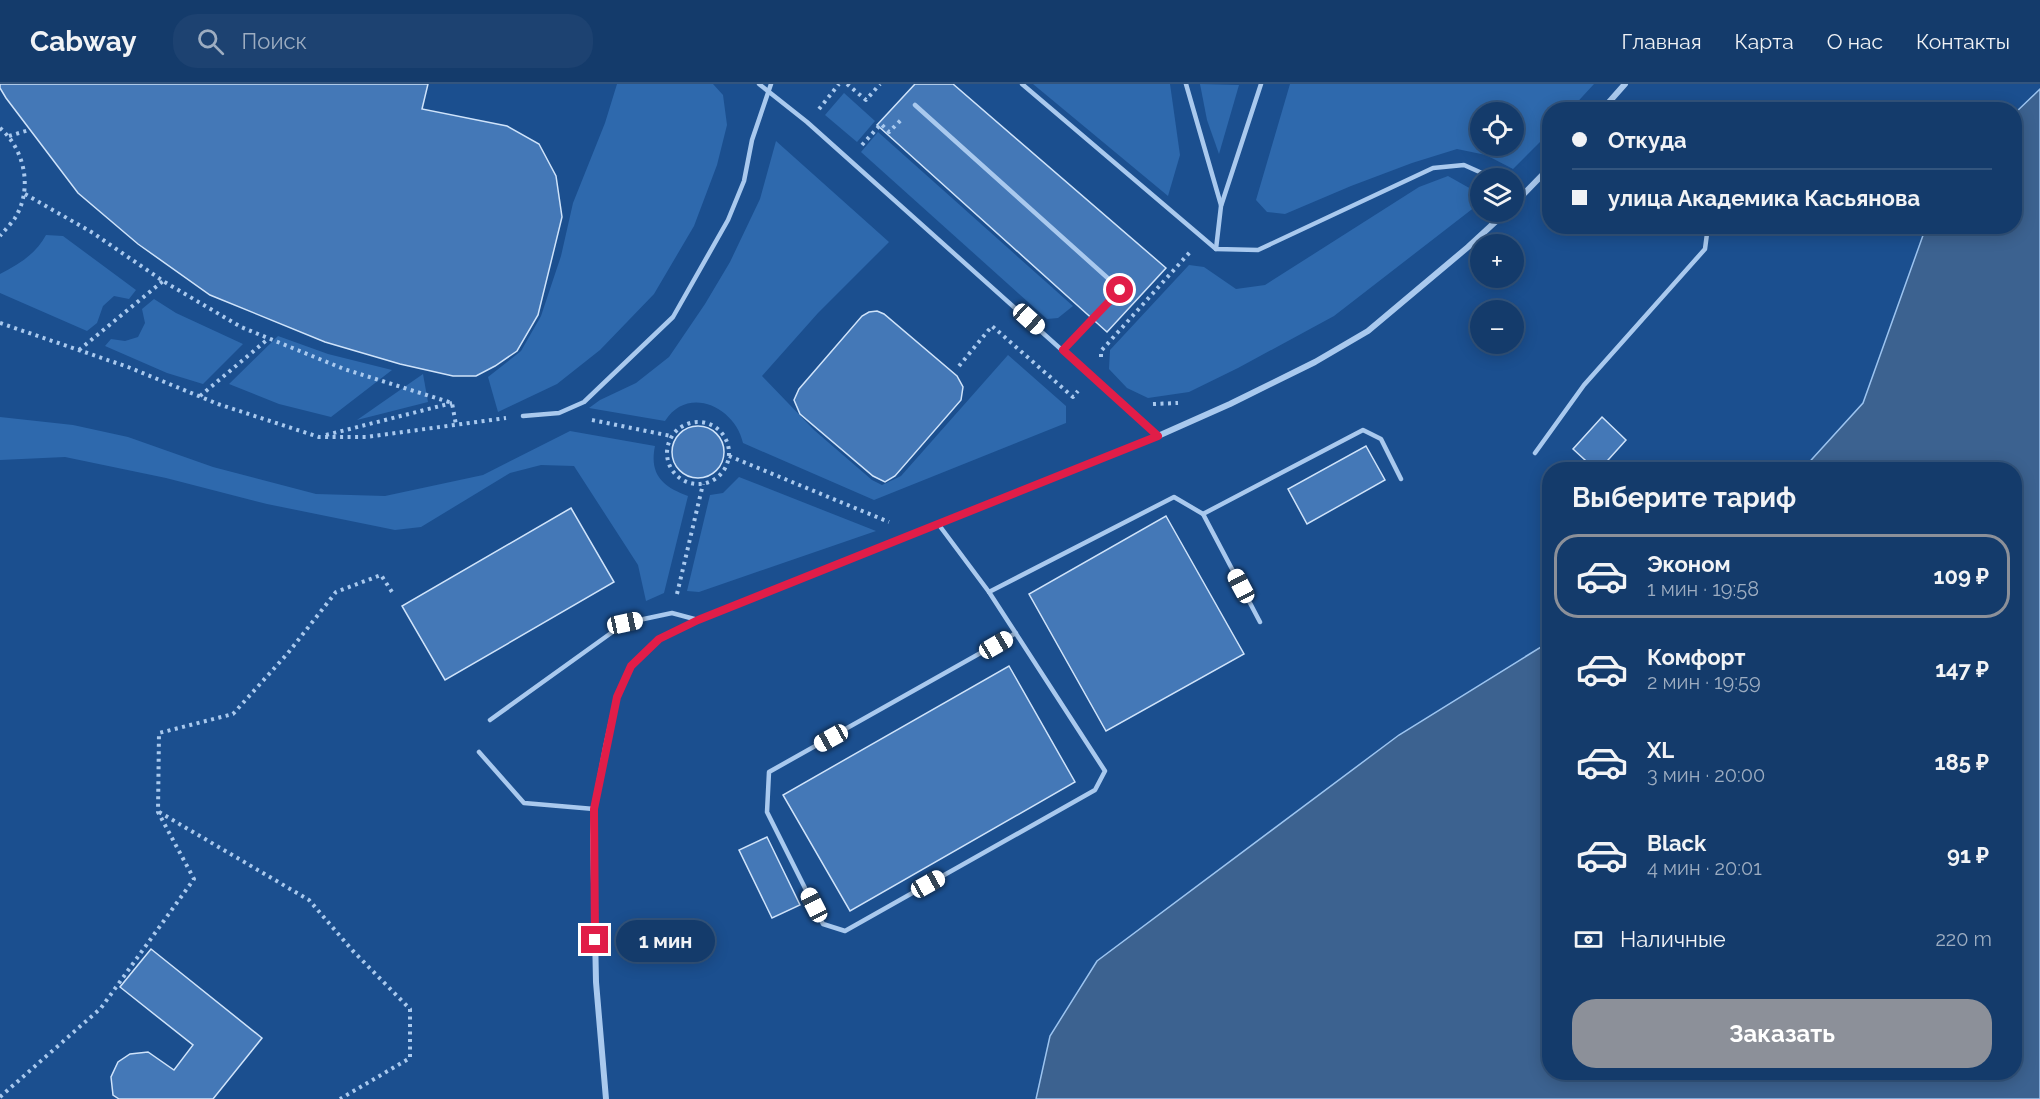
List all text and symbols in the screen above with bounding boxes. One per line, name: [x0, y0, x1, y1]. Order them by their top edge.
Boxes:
search box: [173, 14, 593, 68]
text: Cabway: [30, 25, 137, 58]
icon: search: [194, 25, 227, 58]
text: Поиск: [242, 28, 307, 54]
text: Главная: [1622, 29, 1702, 54]
text: Карта: [1735, 29, 1794, 54]
text: О нас: [1827, 29, 1883, 54]
text: Контакты: [1916, 29, 2010, 54]
map controls: [1470, 102, 1524, 354]
button: locate: [1470, 102, 1524, 156]
text: Откуда: [1608, 127, 1687, 153]
button: layers: [1470, 168, 1524, 222]
text: улица Академика Касьянова: [1608, 185, 1920, 211]
button: +: [1470, 234, 1524, 288]
route start: [1106, 276, 1133, 303]
car: [1010, 300, 1048, 338]
button: −: [1470, 300, 1524, 354]
text: Выберите тариф: [1572, 482, 1796, 513]
icon: car: [1575, 549, 1629, 603]
text: Эконом: [1647, 551, 1731, 577]
text: 109 ₽: [1934, 563, 1989, 589]
car: [1225, 566, 1257, 606]
text: 1 мин · 19:58: [1647, 577, 1759, 601]
car: [606, 610, 644, 636]
car: [976, 628, 1016, 662]
icon: car: [1575, 642, 1629, 696]
text: Комфорт: [1647, 644, 1745, 670]
text: 147 ₽: [1935, 656, 1989, 682]
text: 2 мин · 19:59: [1647, 670, 1761, 694]
car: [811, 721, 851, 755]
icon: car: [1575, 735, 1629, 789]
text: XL: [1647, 737, 1674, 763]
text: 185 ₽: [1935, 749, 1989, 775]
text: 3 мин · 20:00: [1647, 763, 1765, 787]
icon: car: [1575, 828, 1629, 882]
text: Black: [1647, 830, 1706, 856]
text: 91 ₽: [1947, 842, 1989, 868]
text: 4 мин · 20:01: [1647, 856, 1762, 880]
car: [908, 867, 948, 901]
car: [798, 885, 830, 925]
callout: 1 мин: [616, 919, 715, 961]
icon: cash: [1572, 923, 1605, 956]
route end: [581, 926, 608, 953]
text: Наличные: [1620, 926, 1726, 952]
text: 220 m: [1935, 927, 1992, 951]
text: 1 мин: [639, 929, 692, 953]
button: Заказать: [1572, 999, 1992, 1068]

